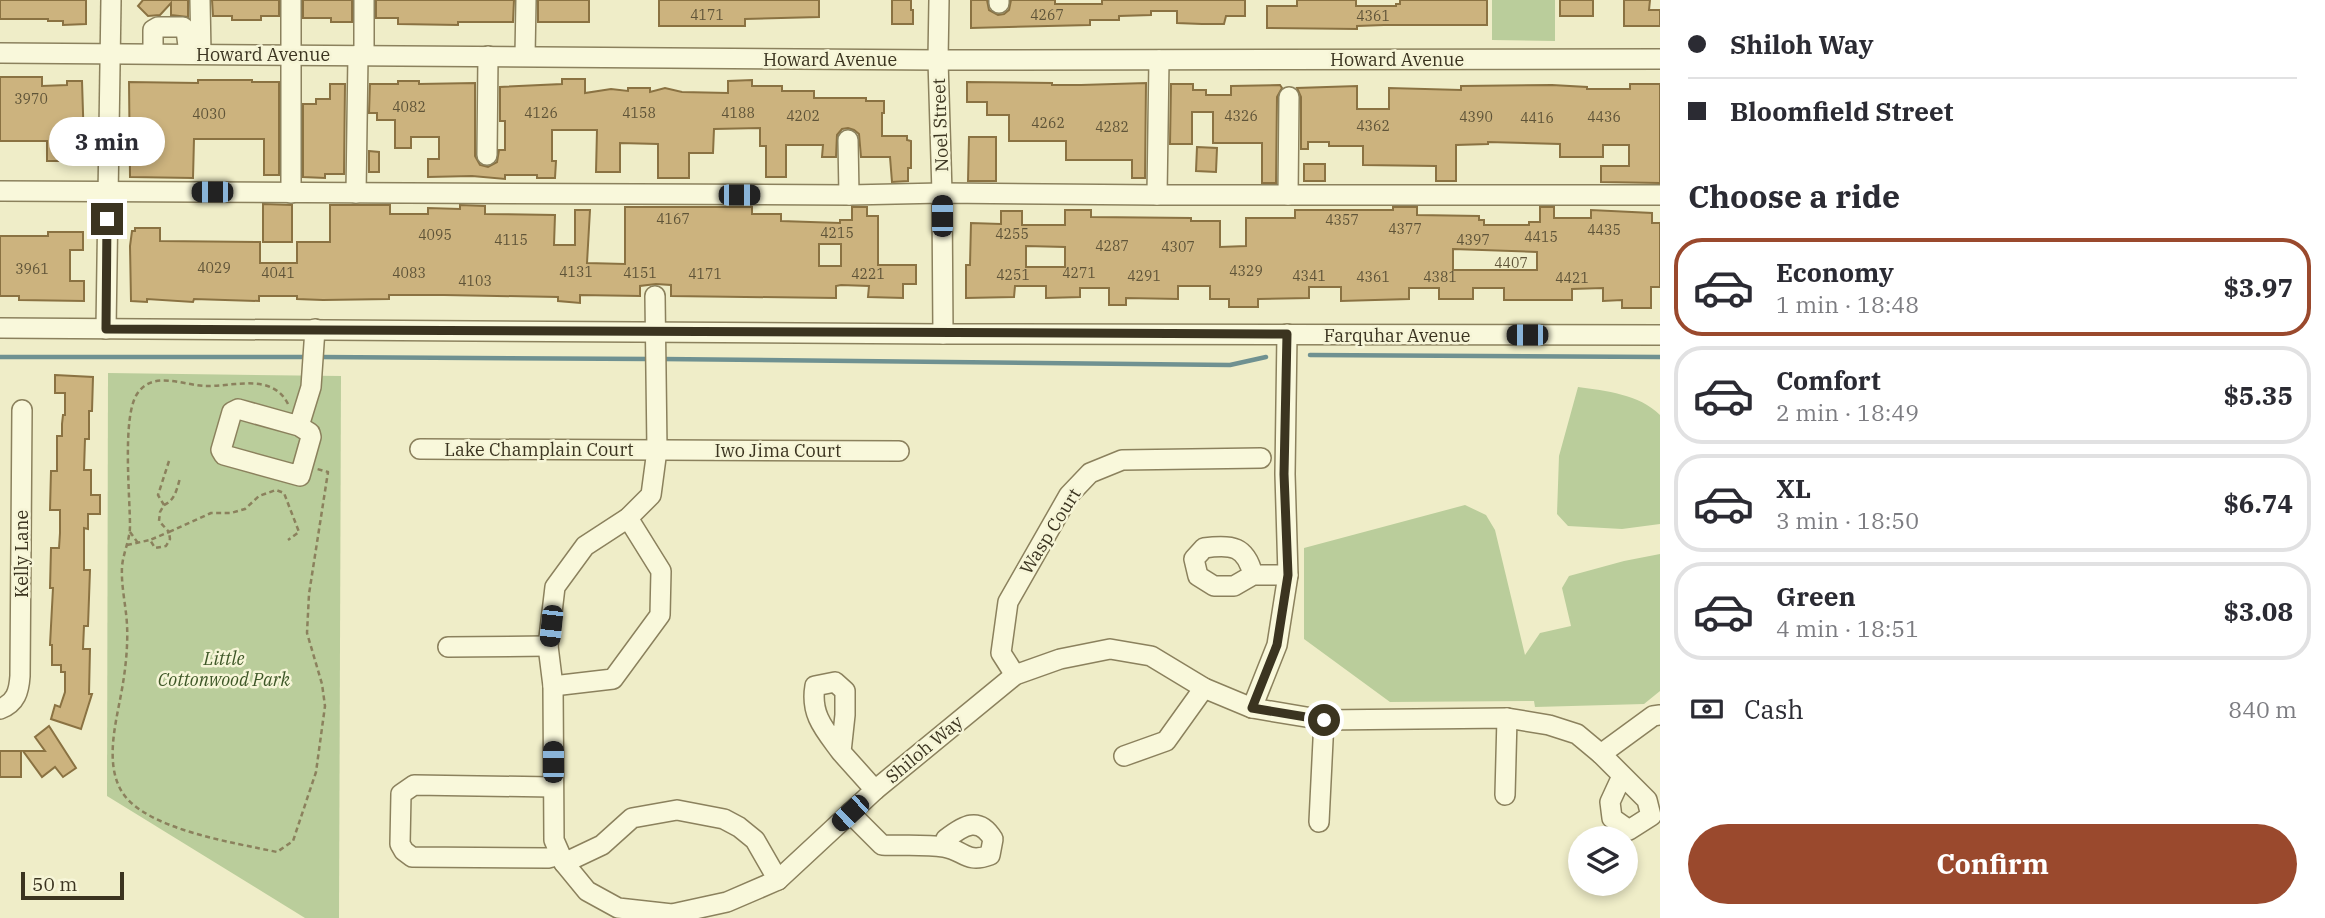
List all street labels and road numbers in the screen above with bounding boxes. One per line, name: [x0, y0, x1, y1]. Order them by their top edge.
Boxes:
street label: Howard Avenue: [196, 43, 330, 66]
street label: Howard Avenue: [763, 48, 897, 71]
street label: Howard Avenue: [1330, 48, 1464, 71]
street label: Noel Street: [927, 78, 953, 172]
street label: Farquhar Avenue: [1324, 324, 1470, 347]
street label: Lake Champlain Court: [444, 438, 634, 461]
street label: Iwo Jima Court: [715, 439, 841, 462]
street label: Wasp Court: [1014, 484, 1086, 578]
street label: Kelly Lane: [10, 510, 33, 598]
street label: Shiloh Way: [881, 710, 968, 788]

